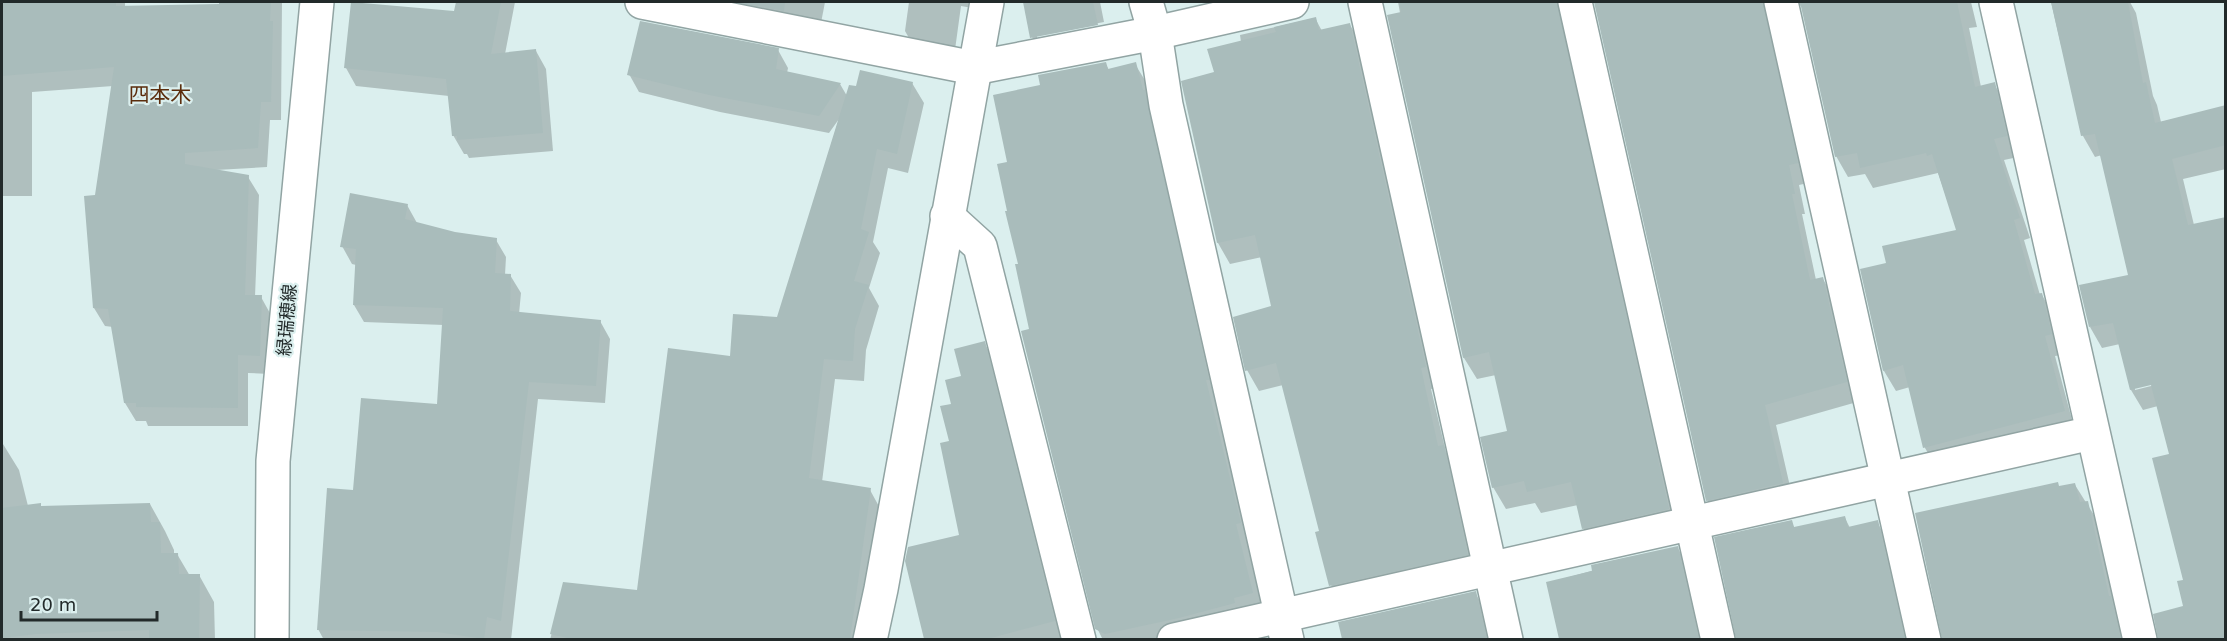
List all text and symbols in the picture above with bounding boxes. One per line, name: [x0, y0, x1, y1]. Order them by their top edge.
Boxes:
district label: 四本木: [129, 83, 192, 107]
street label: 緑瑞穂線: [273, 283, 300, 357]
scale bar: [21, 584, 158, 622]
text: 20 m: [30, 594, 76, 615]

